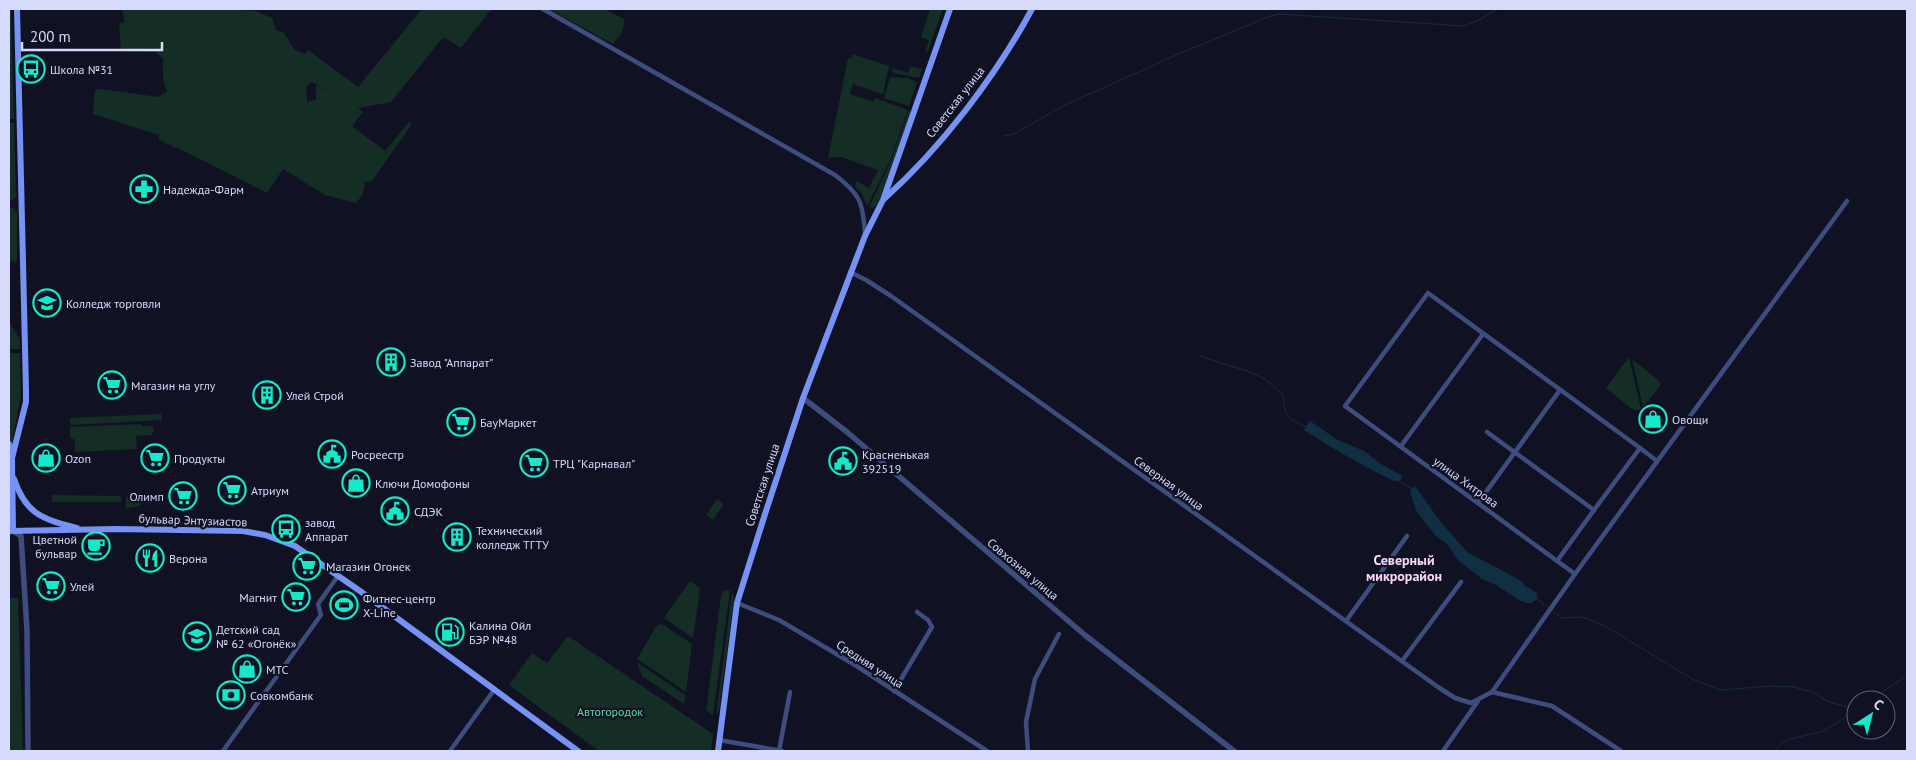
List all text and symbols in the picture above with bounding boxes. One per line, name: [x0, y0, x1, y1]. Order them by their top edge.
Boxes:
scale bar: [22, 20, 162, 52]
text: 200 m: [30, 27, 71, 46]
bus stop icon: Школа №31: [16, 54, 46, 84]
place label: Школа №31: [50, 62, 113, 77]
street label: Советская улица: [923, 63, 987, 141]
pharmacy icon: Надежда-Фарм: [129, 174, 159, 204]
place label: Надежда-Фарм: [163, 182, 244, 197]
school or university icon: Колледж торговли: [32, 288, 62, 318]
place label: Колледж торговли: [66, 296, 161, 311]
building icon: Завод "Аппарат": [376, 347, 406, 377]
place label: Завод "Аппарат": [410, 355, 493, 370]
supermarket icon: Магазин на углу: [97, 370, 127, 400]
place label: Магазин на углу: [131, 378, 216, 393]
building icon: Улей Строй: [252, 380, 282, 410]
place label: Улей Строй: [286, 388, 344, 403]
shop icon: Овощи: [1638, 404, 1668, 434]
supermarket icon: БауМаркет: [446, 407, 476, 437]
place label: Овощи: [1672, 412, 1708, 427]
place label: БауМаркет: [480, 415, 537, 430]
public building icon: Росреестр: [317, 439, 347, 469]
street label: Советская улица: [742, 442, 782, 528]
shop icon: Ozon: [31, 443, 61, 473]
supermarket icon: Продукты: [140, 443, 170, 473]
public building icon: Красненькая 392519: [828, 446, 858, 476]
place label: Росреестр: [351, 447, 404, 462]
place label: Красненькая 392519: [862, 447, 929, 476]
supermarket icon: ТРЦ "Карнавал": [519, 448, 549, 478]
place label: Ozon: [65, 451, 91, 466]
place label: Продукты: [174, 451, 225, 466]
street label: Северная улица: [1131, 453, 1207, 513]
street label: улица Хитрова: [1430, 453, 1502, 511]
place label: ТРЦ "Карнавал": [553, 456, 635, 471]
shop icon: Ключи Домофоны: [341, 468, 371, 498]
supermarket icon: Атриум: [217, 475, 247, 505]
place label: Ключи Домофоны: [375, 476, 470, 491]
supermarket icon: Олимп: [168, 481, 198, 511]
place label: Атриум: [251, 483, 289, 498]
place label: Олимп: [129, 489, 164, 504]
public building icon: СДЭК: [380, 496, 410, 526]
place label: СДЭК: [414, 504, 443, 519]
street label: бульвар Энтузиастов: [138, 511, 248, 529]
bus stop icon: завод Аппарат: [271, 514, 301, 544]
place label: завод Аппарат: [305, 515, 348, 544]
building icon: Технический колледж ТГТУ: [442, 522, 472, 552]
place label: Технический колледж ТГТУ: [476, 523, 549, 552]
cafe icon: Цветной бульвар: [81, 531, 111, 561]
place label: Цветной бульвар: [32, 532, 77, 561]
street label: Совхозная улица: [984, 535, 1062, 603]
restaurant icon: Верона: [135, 543, 165, 573]
place label: Верона: [169, 551, 208, 566]
supermarket icon: Магазин Огонек: [292, 551, 322, 581]
district label: Северный микрорайон: [1366, 551, 1442, 585]
place label: Магазин Огонек: [326, 559, 411, 574]
supermarket icon: Улей: [36, 571, 66, 601]
place label: Улей: [70, 579, 94, 594]
supermarket icon: Магнит: [281, 582, 311, 612]
place label: Магнит: [239, 590, 277, 605]
sports icon: Фитнес-центр X-Line: [329, 590, 359, 620]
place label: Фитнес-центр X-Line: [363, 591, 436, 620]
fuel station icon: Калина Ойл БЭР №48: [435, 617, 465, 647]
place label: Калина Ойл БЭР №48: [469, 618, 531, 647]
school or university icon: Детский сад № 62 «Огонёк»: [182, 621, 212, 651]
place label: Детский сад № 62 «Огонёк»: [216, 622, 297, 651]
street label: Средняя улица: [834, 637, 907, 691]
shop icon: МТС: [232, 654, 262, 684]
place label: МТС: [266, 662, 289, 677]
bank icon: Совкомбанк: [216, 680, 246, 710]
place label: Совкомбанк: [250, 688, 313, 703]
north arrow: [1846, 690, 1896, 740]
text: С: [1870, 695, 1887, 714]
park label: Автогородок: [577, 704, 643, 719]

